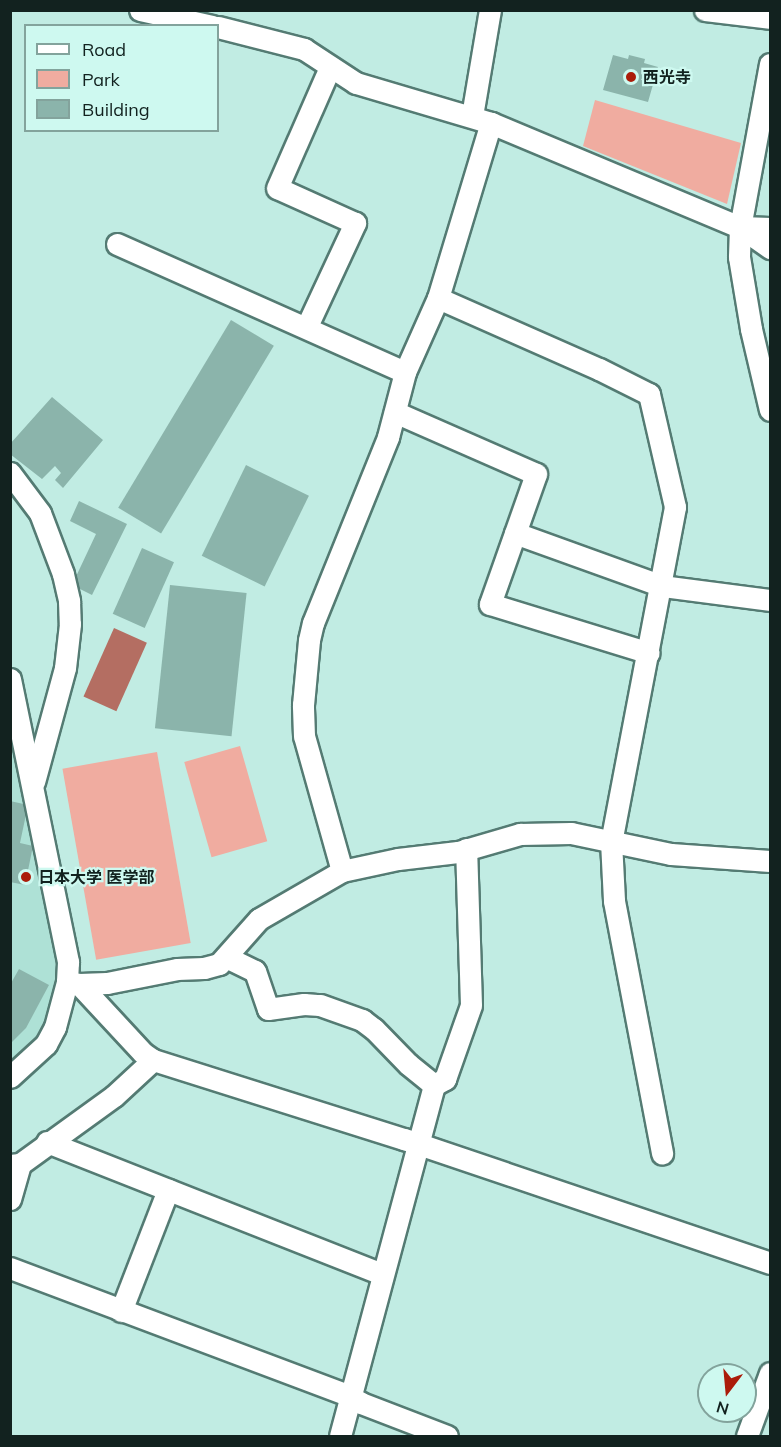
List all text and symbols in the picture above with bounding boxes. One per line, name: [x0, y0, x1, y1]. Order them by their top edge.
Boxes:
legend: [24, 24, 219, 132]
text: Road: [82, 38, 126, 61]
place label: 西光寺: [643, 67, 691, 87]
text: Park: [82, 68, 120, 91]
marker: 西光寺: [624, 70, 638, 84]
text: Building: [82, 98, 150, 121]
place label: 日本大学 医学部: [38, 867, 154, 887]
marker: 日本大学 医学部: [19, 870, 33, 884]
north arrow: [697, 1363, 757, 1423]
text: N: [714, 1397, 731, 1420]

